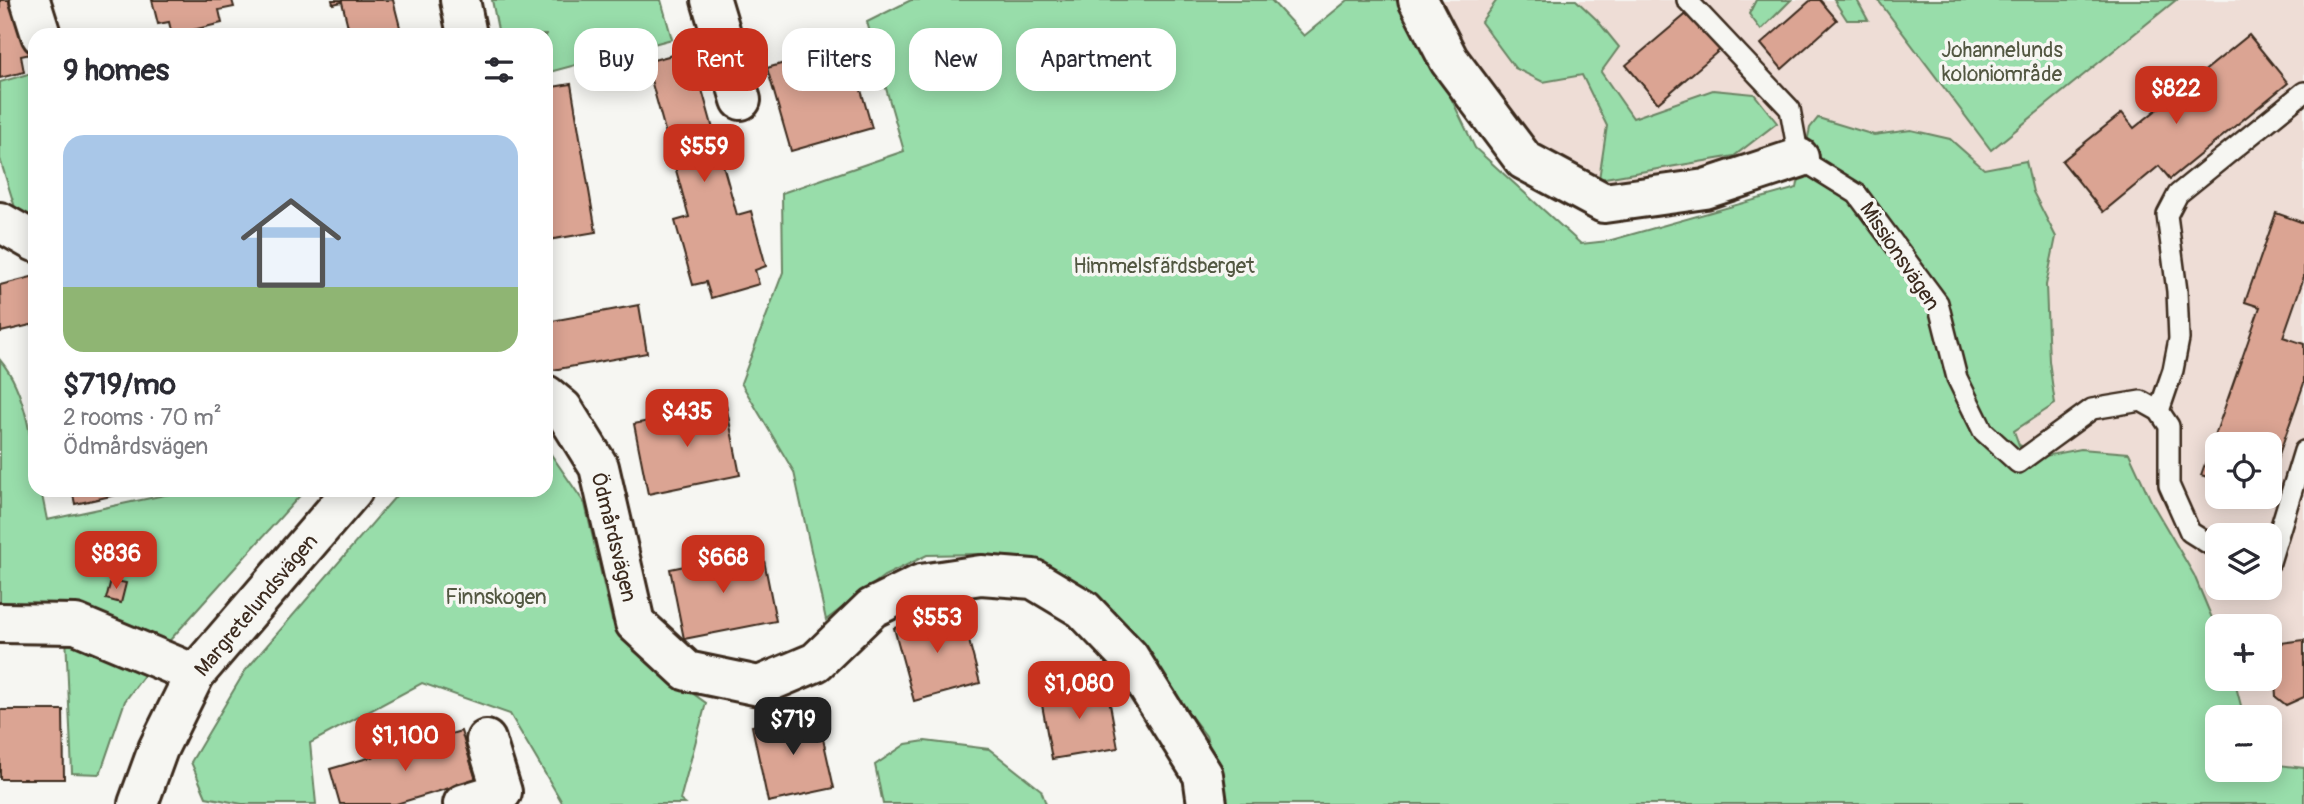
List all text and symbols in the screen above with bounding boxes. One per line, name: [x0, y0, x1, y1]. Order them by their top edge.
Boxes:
chip: Buy: [574, 28, 658, 91]
chip: Rent: [672, 28, 768, 91]
chip: Filters: [782, 28, 895, 91]
chip: New: [909, 28, 1002, 91]
chip: Apartment: [1016, 28, 1176, 91]
park label: Johannelunds koloniområde: [1941, 37, 2063, 88]
icon: filters: [480, 51, 518, 89]
text: 9 homes: [63, 52, 169, 89]
pin: $822: [2135, 66, 2217, 126]
text: $822: [2151, 74, 2201, 103]
pin: $559: [663, 124, 745, 184]
text: $559: [679, 132, 729, 161]
icon: home: [228, 180, 354, 306]
street label: Missionsvägen: [1853, 197, 1946, 316]
park label: Himmelsfärdsberget: [1073, 253, 1255, 280]
text: $719/mo: [63, 366, 176, 403]
pin: $435: [646, 390, 728, 449]
text: $435: [661, 397, 713, 426]
text: 2 rooms · 70 m²: [63, 403, 222, 432]
text: Ödmårdsvägen: [63, 432, 208, 461]
map controls: [2205, 432, 2282, 782]
button: locate: [2205, 432, 2282, 509]
street label: Ödmårdsvägen: [584, 470, 643, 605]
button: layers: [2205, 523, 2282, 600]
street label: Margretelundsvägen: [189, 528, 324, 682]
pin: $836: [75, 532, 157, 591]
pin: $668: [682, 536, 764, 595]
text: $836: [91, 539, 141, 568]
text: $668: [698, 543, 748, 572]
park label: Finnskogen: [445, 584, 547, 611]
pin: $553: [896, 596, 978, 655]
text: $553: [912, 603, 962, 632]
button: +: [2205, 614, 2282, 691]
pin: $1,080: [1022, 662, 1136, 721]
text: $1,080: [1044, 669, 1114, 698]
pin: $719: [752, 698, 834, 757]
text: $719: [770, 705, 816, 734]
button: −: [2205, 705, 2282, 782]
pin: $1,100: [348, 714, 462, 773]
text: $1,100: [371, 721, 439, 750]

